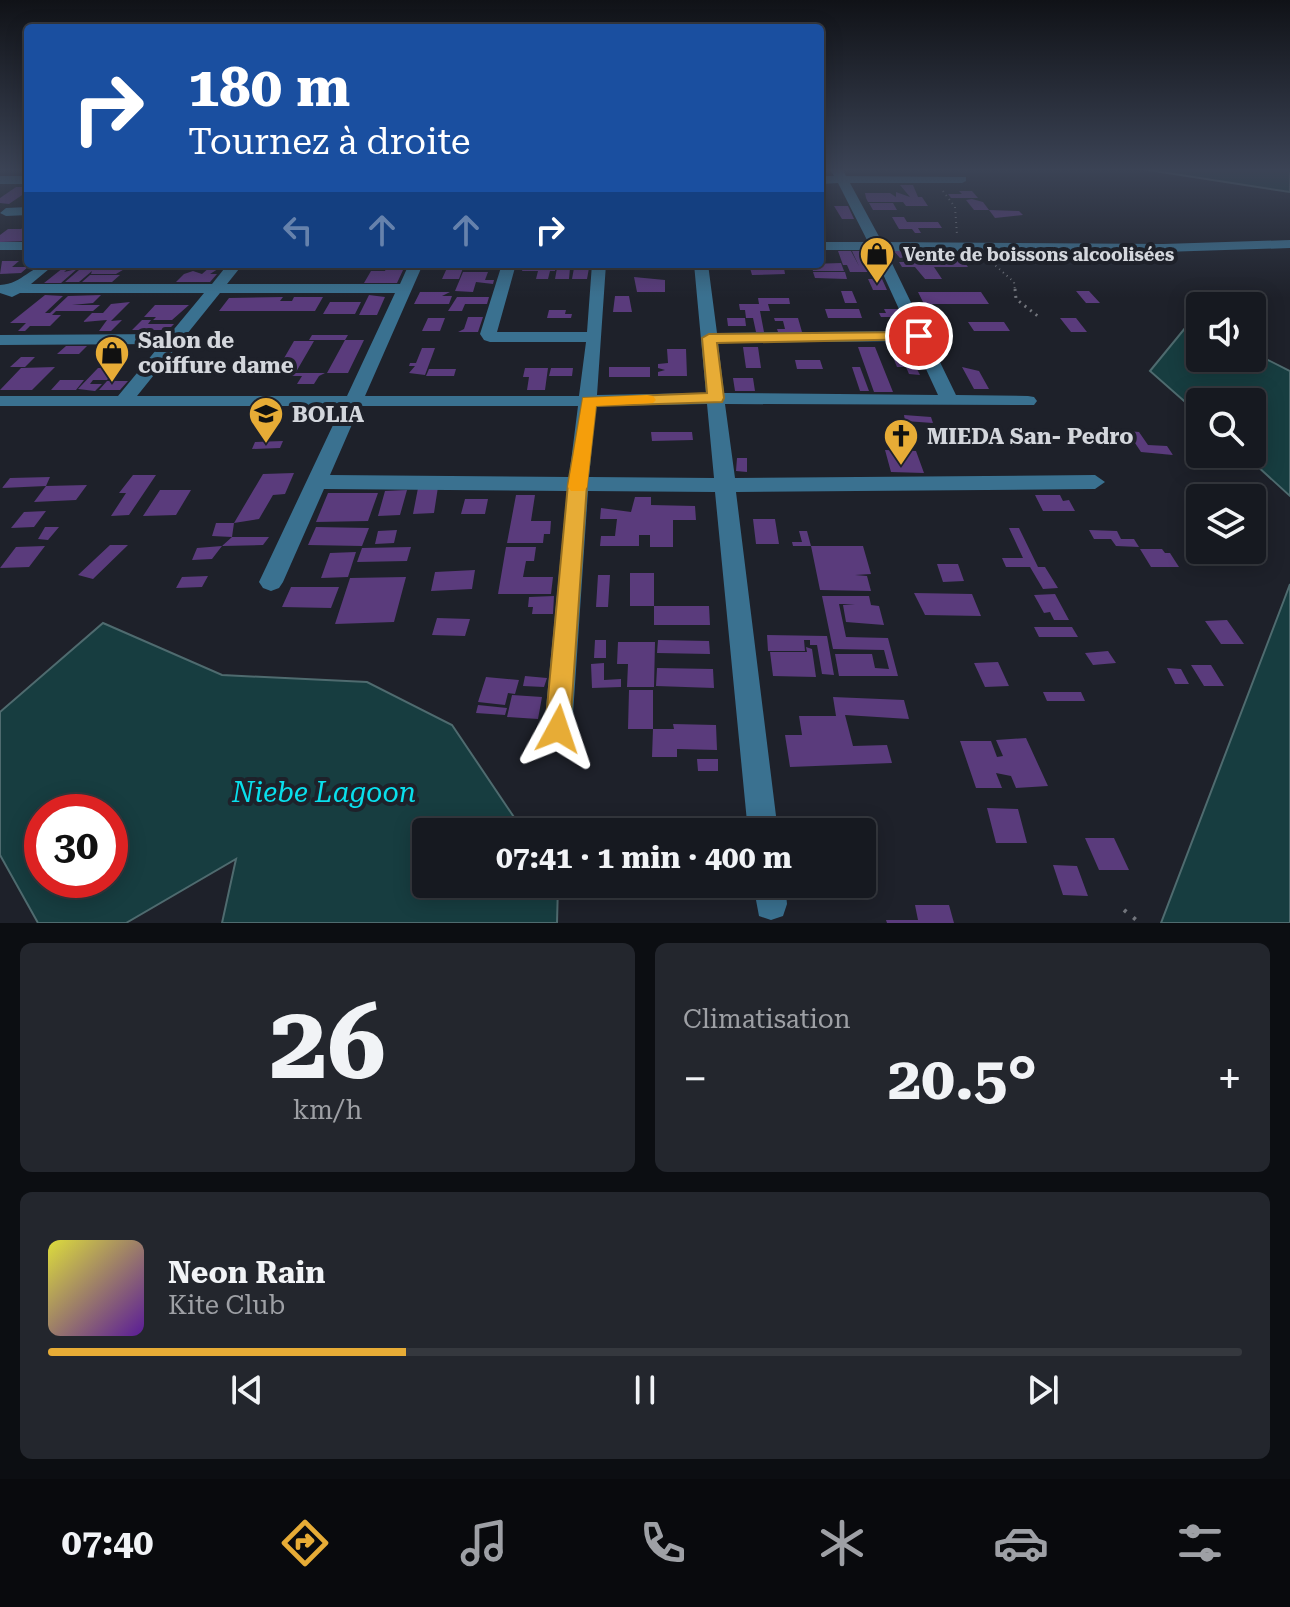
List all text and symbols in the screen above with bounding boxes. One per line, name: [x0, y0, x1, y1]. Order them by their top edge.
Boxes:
text: 180 m: [188, 54, 350, 120]
icon: right: [56, 56, 160, 160]
text: Tournez à droite: [188, 121, 471, 163]
icon: left: [276, 208, 320, 252]
icon: ahead: [360, 208, 404, 252]
icon: ahead: [444, 208, 488, 252]
icon: right: [528, 208, 572, 252]
shop icon: Vente de boissons alcoolisées: [858, 235, 896, 285]
place label: Vente de boissons alcoolisées: [903, 244, 1174, 265]
map controls: [1186, 292, 1266, 564]
button: sound: [1186, 292, 1266, 372]
pin: [885, 302, 953, 370]
icon: arrive: [897, 314, 941, 358]
place label: Salon de coiffure dame: [138, 328, 294, 378]
shop icon: Salon de coiffure dame: [93, 334, 131, 384]
button: search: [1186, 388, 1266, 468]
school or university icon: BOLIA: [247, 395, 285, 445]
place label: BOLIA: [292, 402, 364, 427]
church icon: MIEDA San- Pedro: [882, 417, 920, 467]
place label: MIEDA San- Pedro: [927, 424, 1133, 449]
button: layers: [1186, 484, 1266, 564]
position arrow: [516, 687, 600, 771]
water label: Niebe Lagoon: [231, 776, 416, 809]
speed limit sign: 30: [24, 794, 128, 898]
text: 07:41 · 1 min · 400 m: [496, 840, 792, 875]
text: 26: [269, 982, 386, 1103]
text: Climatisation: [683, 1004, 850, 1034]
text: 20.5°: [888, 1043, 1037, 1114]
text: −: [683, 1053, 708, 1105]
text: +: [1217, 1053, 1242, 1105]
text: km/h: [293, 1095, 362, 1125]
text: Neon Rain: [168, 1255, 325, 1290]
text: Kite Club: [168, 1290, 285, 1320]
icon: previous: [225, 1368, 269, 1412]
icon: pause: [623, 1368, 667, 1412]
icon: next: [1021, 1368, 1065, 1412]
icon: directions: [277, 1515, 333, 1571]
icon: music: [456, 1515, 512, 1571]
icon: phone: [635, 1515, 691, 1571]
icon: climate: [814, 1515, 870, 1571]
icon: car: [993, 1515, 1049, 1571]
icon: filters: [1172, 1515, 1228, 1571]
text: 07:40: [62, 1522, 153, 1564]

